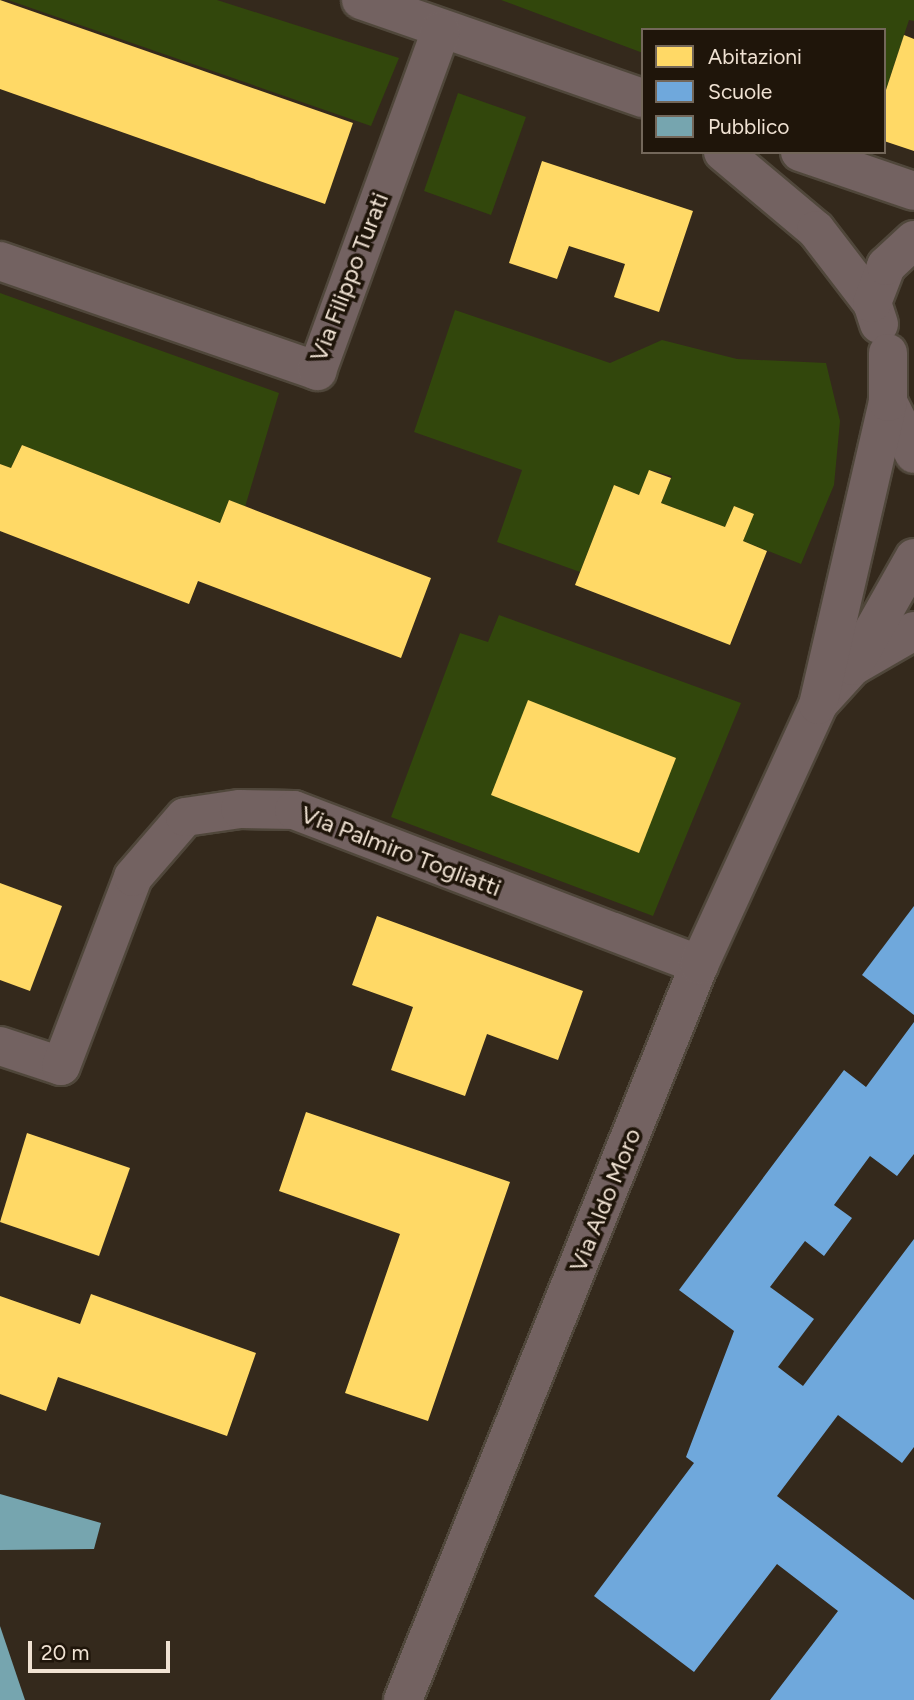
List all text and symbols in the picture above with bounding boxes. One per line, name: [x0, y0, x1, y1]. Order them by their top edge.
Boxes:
legend: [641, 28, 886, 154]
text: Abitazioni: [708, 44, 802, 69]
text: Scuole: [708, 79, 772, 104]
text: Pubblico: [708, 114, 789, 139]
street label: Via Filippo Turati: [304, 188, 394, 366]
street label: Via Palmiro Togliatti: [297, 800, 505, 902]
street label: Via Aldo Moro: [563, 1124, 647, 1276]
scale bar: [32, 1626, 173, 1670]
text: 20 m: [41, 1640, 89, 1665]

